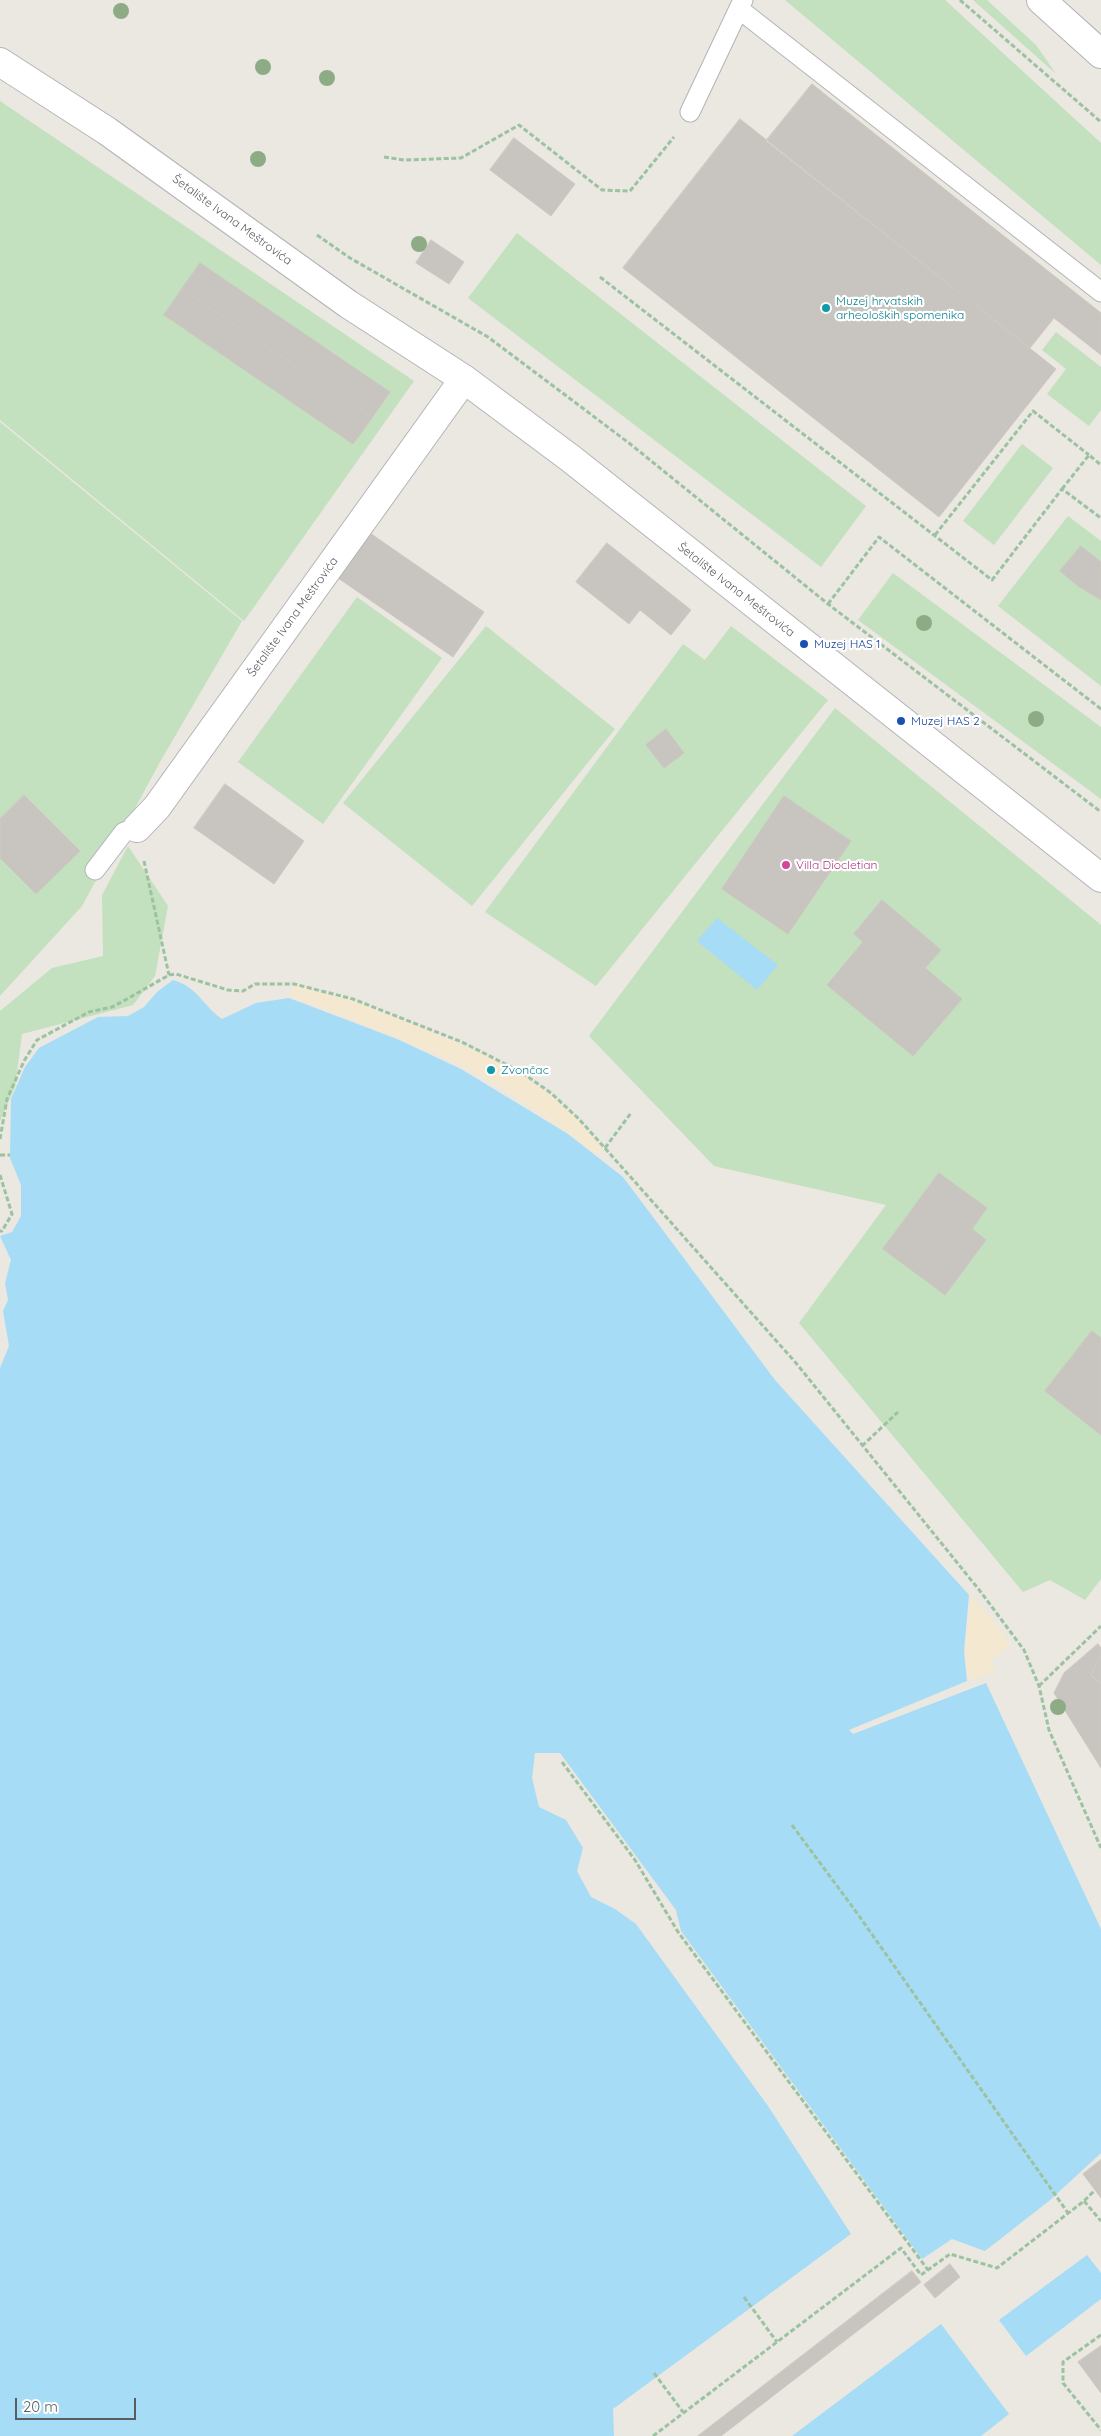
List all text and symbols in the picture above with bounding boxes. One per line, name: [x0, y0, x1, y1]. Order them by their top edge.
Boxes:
street label: Šetalište Ivana Meštrovića: [169, 172, 295, 268]
place label: Muzej hrvatskih arheoloških spomenika: [836, 294, 964, 322]
marker: Muzej hrvatskih arheoloških spomenika: [820, 302, 832, 314]
street label: Šetalište Ivana Meštrovića: [675, 540, 797, 640]
street label: Šetalište Ivana Meštrovića: [245, 554, 341, 680]
place label: Muzej HAS 1: [814, 637, 881, 651]
marker: Muzej HAS 1: [798, 638, 810, 650]
place label: Muzej HAS 2: [911, 714, 980, 728]
marker: Muzej HAS 2: [895, 715, 907, 727]
place label: Villa Diocletian: [796, 858, 878, 872]
marker: Villa Diocletian: [780, 859, 792, 871]
place label: Zvončac: [501, 1063, 549, 1077]
marker: Zvončac: [485, 1064, 497, 1076]
scale bar: [18, 2388, 139, 2420]
text: 20 m: [23, 2397, 58, 2416]

